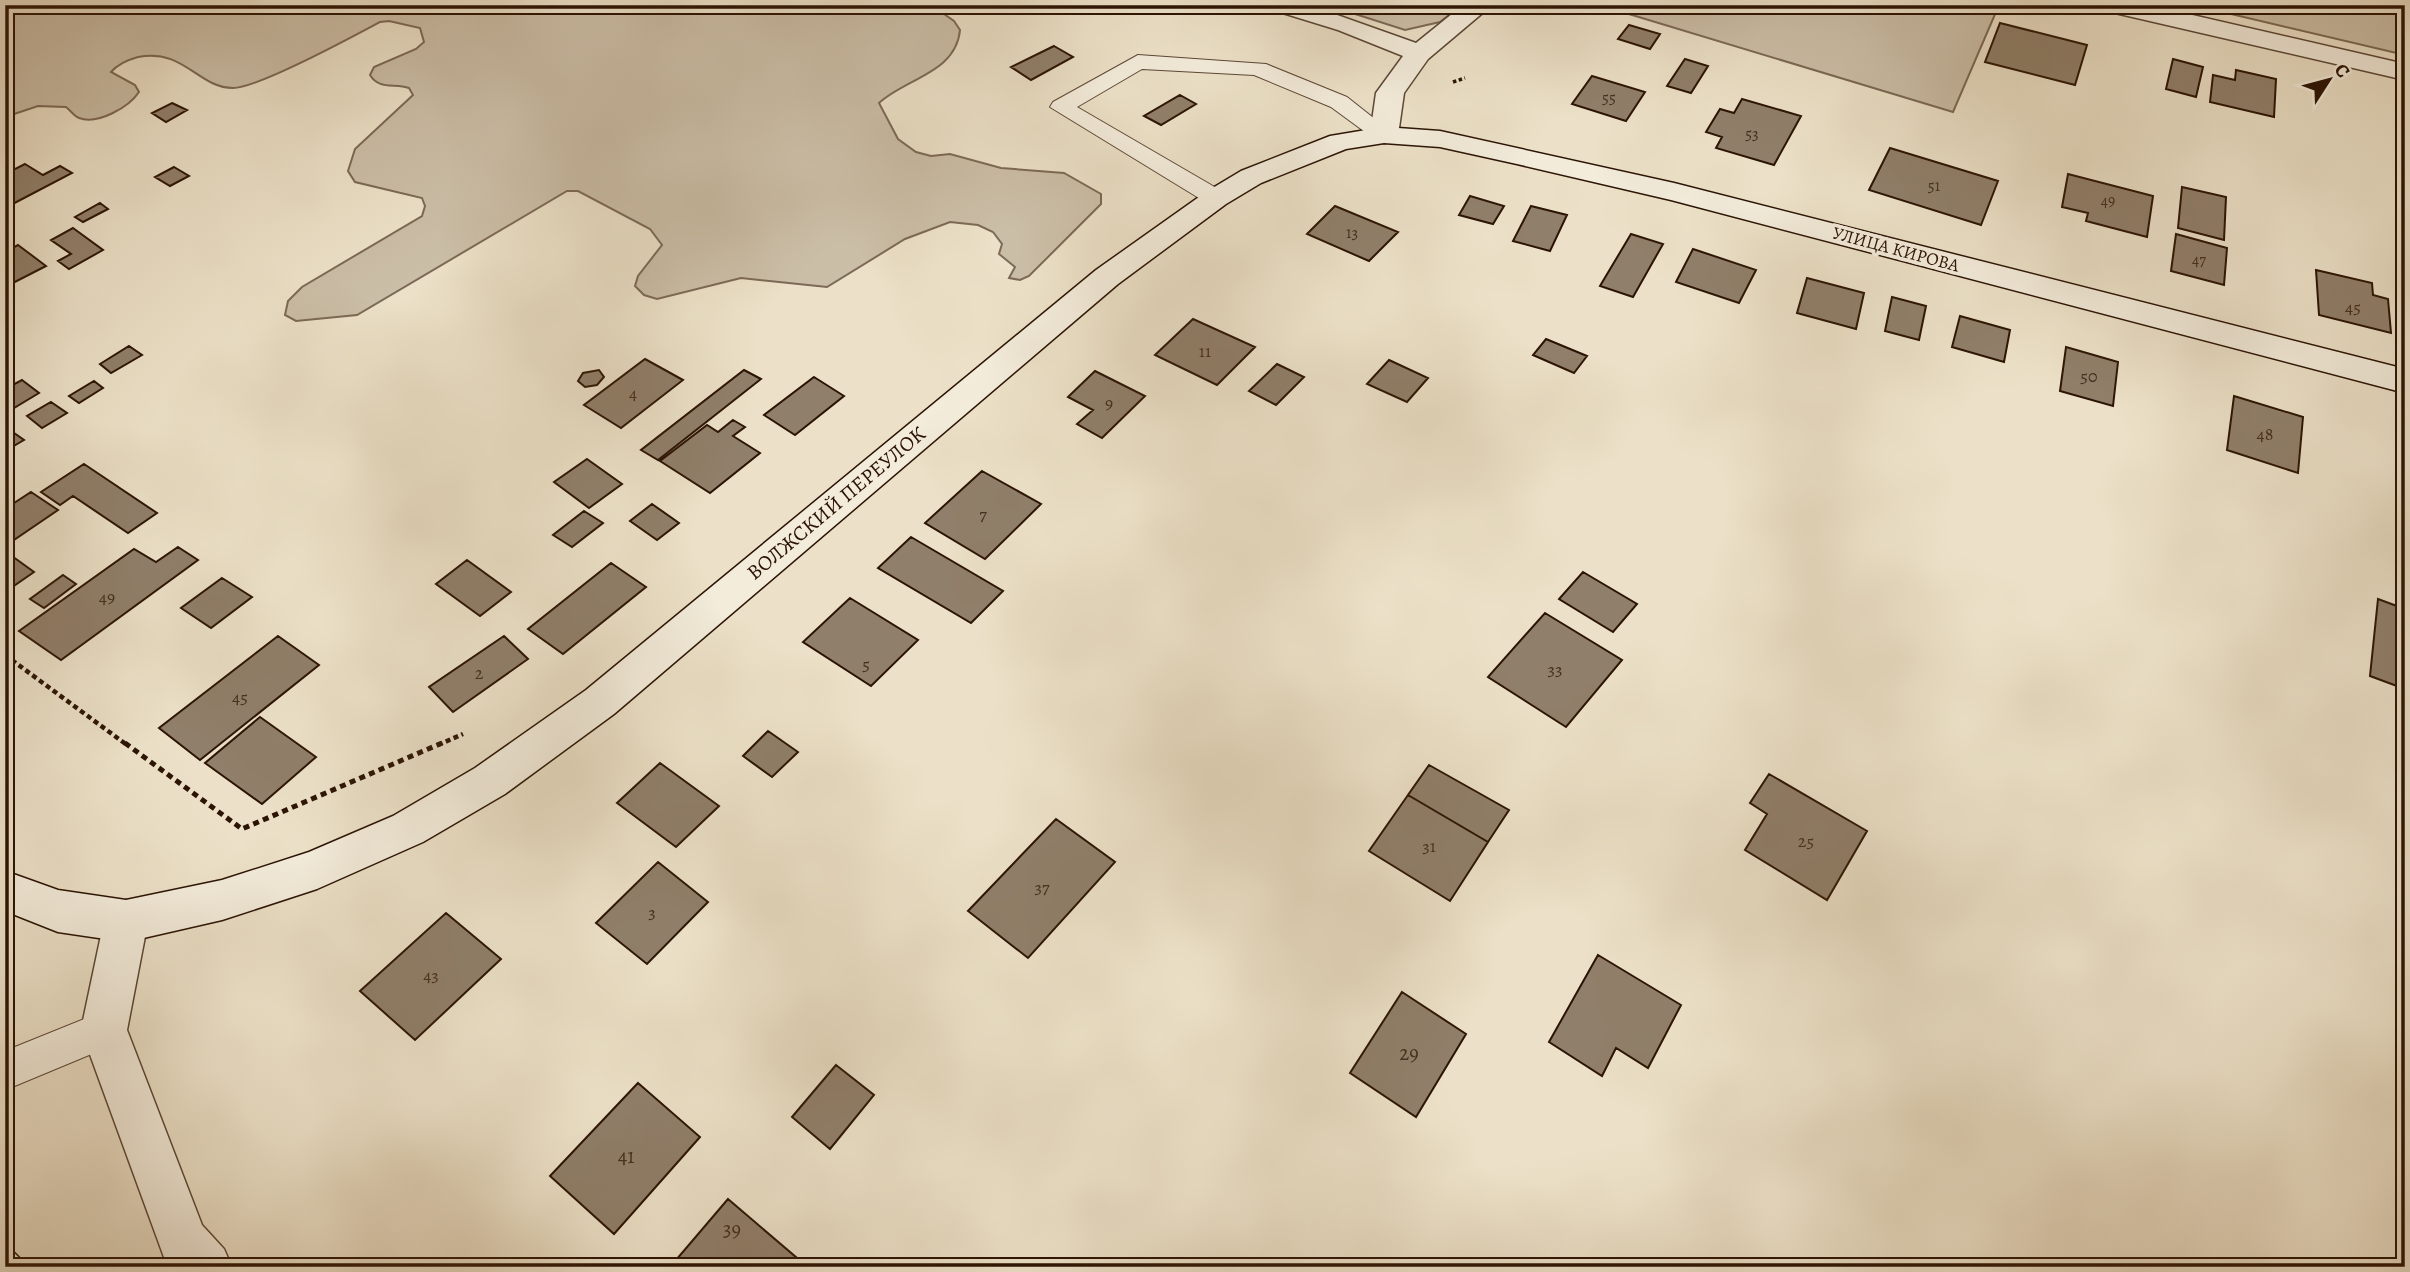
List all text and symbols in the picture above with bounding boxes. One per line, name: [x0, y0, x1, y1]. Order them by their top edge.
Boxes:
north arrow: [2294, 46, 2364, 116]
text: С: [2328, 58, 2356, 83]
house number: 55: [1602, 87, 1616, 109]
house number: 53: [1745, 123, 1759, 145]
house number: 51: [1928, 175, 1941, 197]
house number: 49: [2101, 190, 2115, 212]
street label: УЛИЦА КИРОВА: [1830, 221, 1963, 278]
house number: 13: [1346, 222, 1358, 244]
house number: 47: [2192, 249, 2206, 271]
house number: 45: [2345, 295, 2361, 319]
house number: 11: [1199, 339, 1211, 363]
house number: 50: [2080, 364, 2098, 388]
house number: 4: [629, 381, 637, 405]
house number: 9: [1105, 391, 1113, 415]
street label: ВОЛЖСКИЙ ПЕРЕУЛОК: [741, 419, 932, 586]
house number: 48: [2257, 422, 2273, 446]
house number: 7: [979, 502, 987, 526]
house number: 49: [99, 585, 115, 609]
house number: 5: [862, 652, 870, 676]
house number: 33: [1548, 657, 1562, 681]
house number: 2: [475, 661, 484, 685]
house number: 45: [232, 685, 248, 709]
house number: 25: [1798, 829, 1814, 853]
house number: 31: [1422, 834, 1436, 858]
house number: 37: [1034, 875, 1050, 899]
house number: 3: [648, 900, 656, 924]
house number: 43: [423, 963, 439, 987]
house number: 29: [1399, 1039, 1419, 1067]
house number: 41: [618, 1142, 634, 1170]
house number: 39: [723, 1215, 741, 1243]

